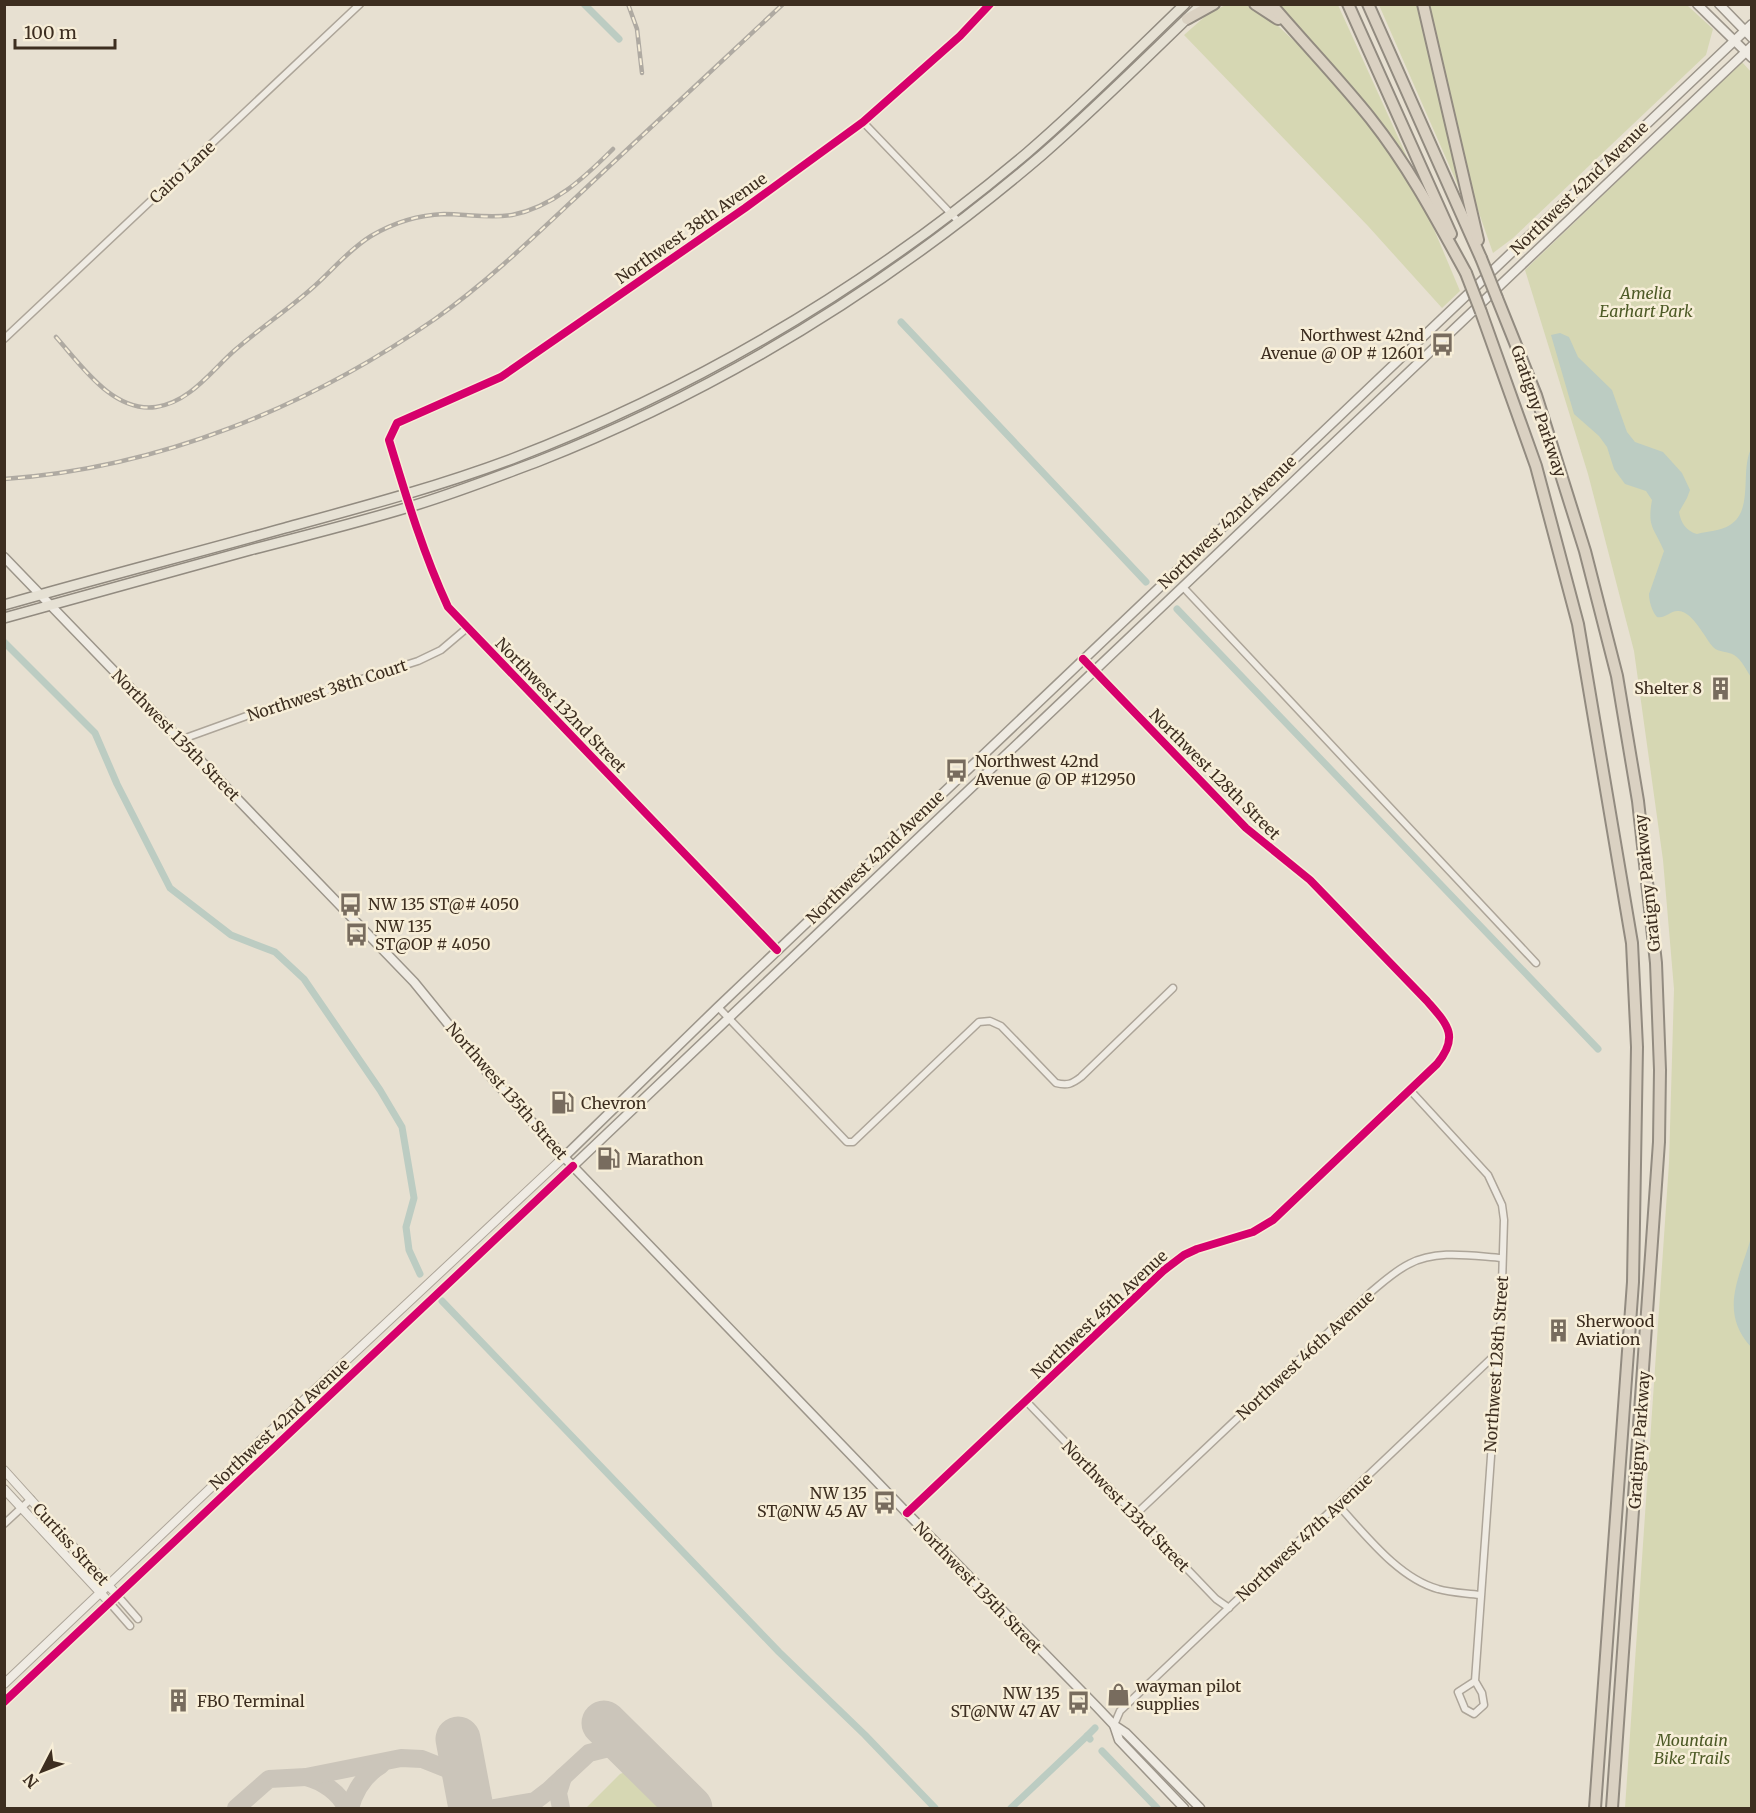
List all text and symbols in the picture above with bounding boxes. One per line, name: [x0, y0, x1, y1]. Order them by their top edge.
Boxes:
scale bar: [15, 12, 116, 50]
text: 100 m: [24, 21, 77, 44]
street label: Northwest 42nd Avenue: [1506, 117, 1652, 259]
street label: Cairo Lane: [145, 137, 219, 207]
street label: Northwest 38th Avenue: [611, 168, 771, 288]
park label: Amelia Earhart Park: [1599, 283, 1693, 321]
place label: Northwest 42nd Avenue @ OP # 12601: [1260, 325, 1424, 363]
bus stop icon: Northwest 42nd Avenue @ OP # 12601: [1429, 331, 1455, 357]
street label: Gratigny Parkway: [1507, 342, 1571, 480]
street label: Northwest 42nd Avenue: [1154, 451, 1300, 593]
street label: Northwest 132nd Street: [491, 633, 631, 777]
street label: Northwest 38th Court: [245, 654, 410, 725]
street label: Northwest 135th Street: [108, 665, 245, 805]
building icon: Shelter 8: [1707, 675, 1733, 701]
place label: Shelter 8: [1634, 678, 1702, 698]
street label: Northwest 128th Street: [1145, 704, 1285, 844]
place label: Northwest 42nd Avenue @ OP #12950: [974, 751, 1136, 789]
bus stop icon: Northwest 42nd Avenue @ OP #12950: [944, 757, 970, 783]
street label: Northwest 42nd Avenue: [802, 786, 948, 928]
street label: Gratigny Parkway: [1630, 813, 1664, 953]
bus stop icon: NW 135 ST@# 4050: [337, 891, 363, 917]
place label: NW 135 ST@# 4050: [368, 894, 519, 914]
place label: NW 135 ST@OP # 4050: [375, 916, 491, 954]
bus stop icon: NW 135 ST@OP # 4050: [344, 922, 370, 948]
street label: Northwest 135th Street: [442, 1018, 572, 1164]
fuel station icon: Chevron: [550, 1090, 576, 1116]
place label: Chevron: [581, 1093, 647, 1113]
fuel station icon: Marathon: [596, 1146, 622, 1172]
place label: Marathon: [627, 1149, 704, 1169]
street label: Northwest 45th Avenue: [1027, 1246, 1171, 1382]
street label: Northwest 128th Street: [1480, 1274, 1512, 1453]
street label: Northwest 46th Avenue: [1232, 1286, 1378, 1424]
place label: Sherwood Aviation: [1575, 1311, 1655, 1349]
building icon: Sherwood Aviation: [1545, 1317, 1571, 1343]
street label: Northwest 42nd Avenue: [205, 1354, 353, 1494]
street label: Gratigny Parkway: [1624, 1370, 1654, 1510]
street label: Northwest 133rd Street: [1058, 1436, 1194, 1576]
street label: Northwest 47th Avenue: [1232, 1469, 1376, 1605]
place label: NW 135 ST@NW 45 AV: [757, 1483, 867, 1521]
bus stop icon: NW 135 ST@NW 45 AV: [872, 1489, 898, 1515]
street label: Curtiss Street: [29, 1499, 114, 1590]
street label: Northwest 135th Street: [910, 1517, 1047, 1657]
place label: wayman pilot supplies: [1135, 1676, 1242, 1714]
shop icon: wayman pilot supplies: [1105, 1682, 1131, 1708]
place label: NW 135 ST@NW 47 AV: [950, 1683, 1060, 1721]
building icon: FBO Terminal: [166, 1688, 192, 1714]
bus stop icon: NW 135 ST@NW 47 AV: [1065, 1689, 1091, 1715]
place label: FBO Terminal: [197, 1691, 305, 1711]
park label: Mountain Bike Trails: [1654, 1730, 1731, 1768]
north arrow: [12, 1741, 72, 1801]
text: N: [19, 1769, 43, 1792]

